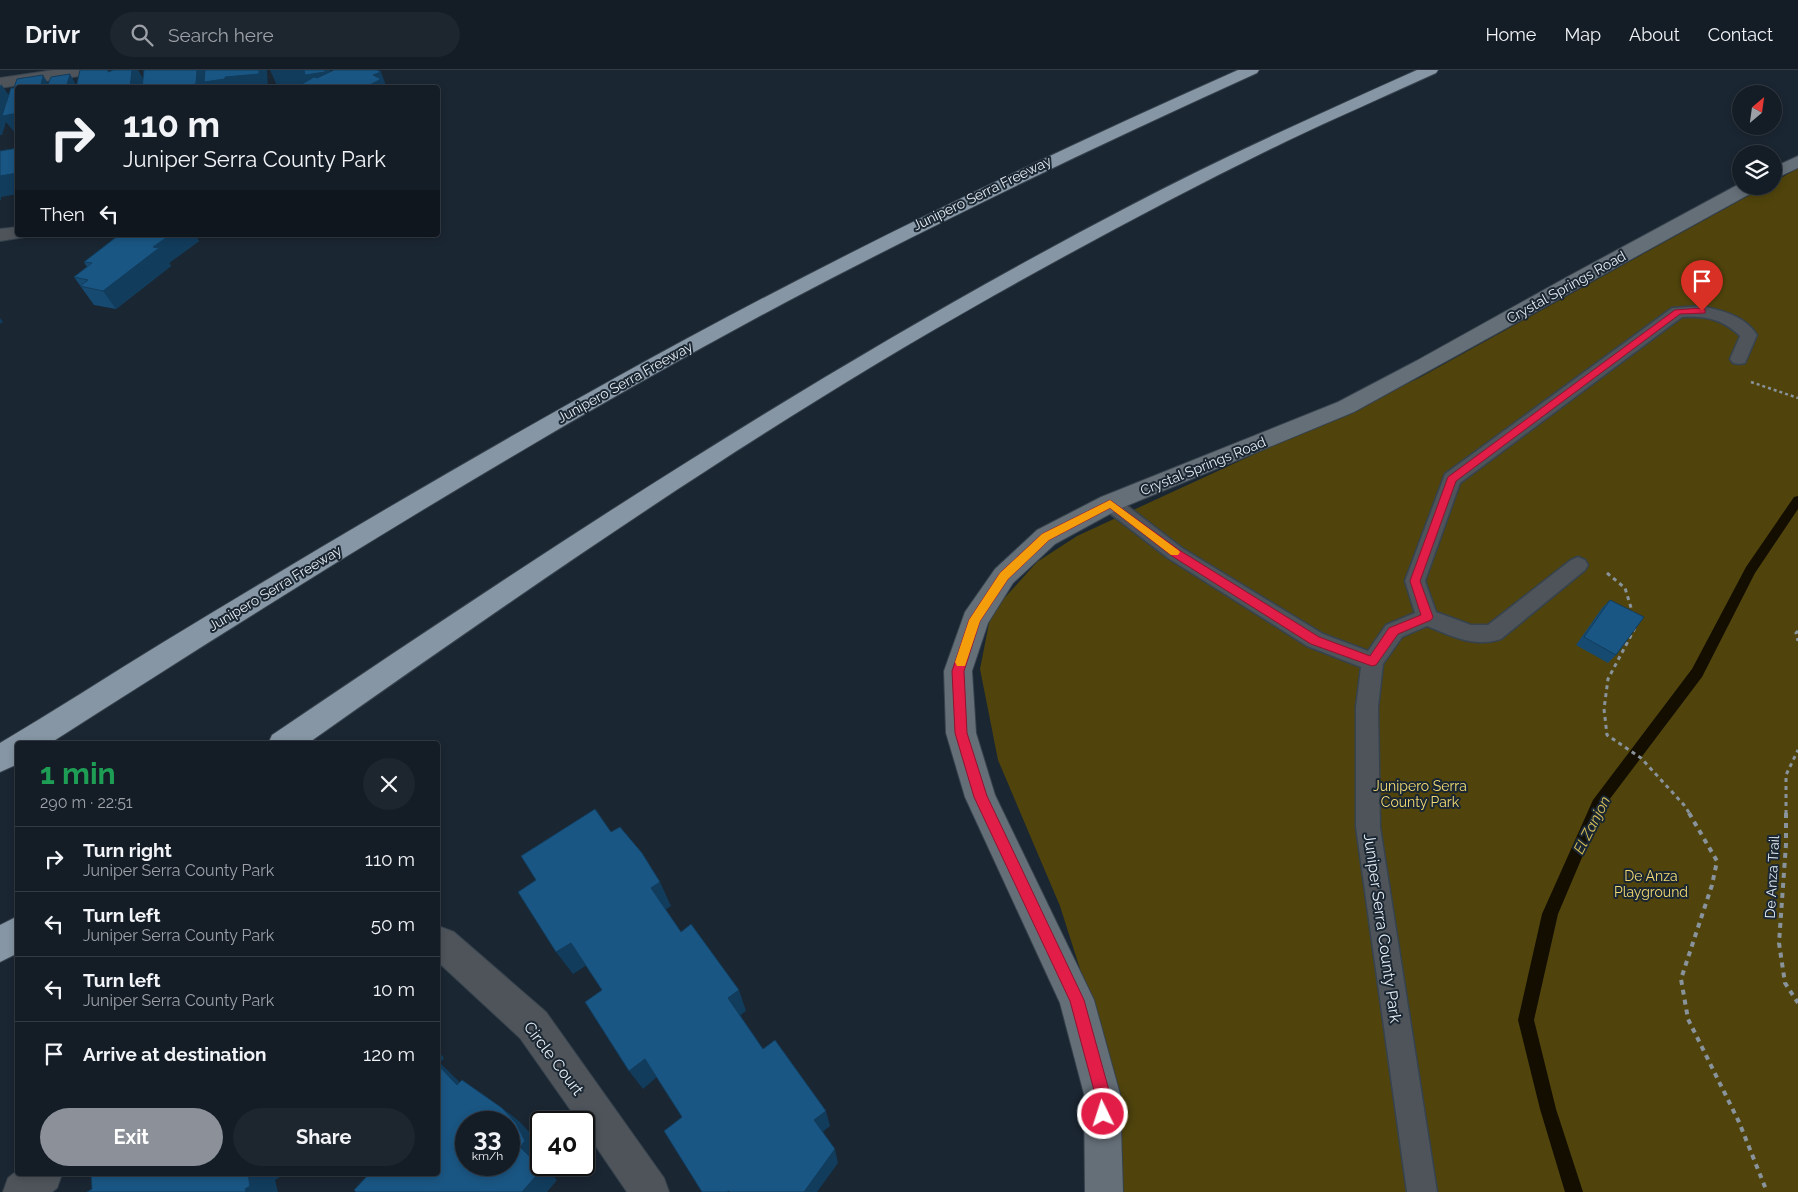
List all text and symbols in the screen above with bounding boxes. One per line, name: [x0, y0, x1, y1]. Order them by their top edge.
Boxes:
search box: [110, 12, 460, 57]
text: Drivr: [25, 20, 80, 49]
icon: search: [128, 21, 156, 49]
text: Search here: [168, 24, 274, 46]
text: Home: [1485, 24, 1536, 45]
text: Map: [1564, 24, 1601, 45]
text: About: [1629, 24, 1680, 45]
text: Contact: [1708, 24, 1773, 45]
north arrow: [1732, 85, 1782, 135]
map controls: [1732, 85, 1782, 195]
text: 110 m: [123, 104, 220, 145]
icon: right: [40, 105, 105, 170]
button: layers: [1732, 145, 1782, 195]
text: Juniper Serra County Park: [123, 146, 386, 172]
street label: Junipero Serra Freeway: [910, 152, 1054, 234]
icon: left: [95, 200, 123, 228]
text: Then: [40, 203, 85, 225]
street label: Crystal Springs Road: [1504, 248, 1628, 326]
pin: [1681, 260, 1723, 311]
icon: arrive: [1688, 267, 1716, 295]
street label: Junipero Serra Freeway: [555, 338, 696, 426]
street label: Crystal Springs Road: [1138, 434, 1268, 498]
street label: Junipero Serra Freeway: [206, 542, 345, 634]
text: 1 min: [40, 756, 116, 791]
button: close: [363, 758, 415, 810]
park label: Junipero Serra County Park: [1373, 778, 1467, 810]
text: 290 m · 22:51: [40, 793, 133, 812]
water label: El Zanjon: [1570, 793, 1614, 857]
street label: Juniper Serra County Park: [1360, 832, 1405, 1025]
street label: De Anza Trail: [1762, 835, 1782, 919]
text: Turn right: [83, 839, 172, 861]
icon: right: [40, 845, 68, 873]
text: 110 m: [365, 848, 415, 870]
text: Juniper Serra County Park: [83, 861, 274, 880]
park label: De Anza Playground: [1614, 868, 1688, 900]
text: Turn left: [83, 904, 160, 926]
icon: left: [40, 910, 68, 938]
text: 50 m: [371, 913, 415, 935]
text: Juniper Serra County Park: [83, 926, 274, 945]
text: Turn left: [83, 969, 160, 991]
icon: left: [40, 975, 68, 1003]
text: 10 m: [373, 978, 415, 1000]
text: Juniper Serra County Park: [83, 991, 274, 1010]
street label: Circle Court: [520, 1018, 588, 1099]
icon: arrive: [40, 1040, 68, 1068]
text: Arrive at destination: [83, 1043, 267, 1065]
text: 120 m: [363, 1043, 415, 1065]
position arrow: [1076, 1087, 1128, 1139]
button: Exit: [40, 1108, 223, 1166]
button: Share: [233, 1108, 415, 1166]
speed limit sign: 40: [530, 1111, 595, 1176]
text: 33: [474, 1122, 501, 1152]
text: km/h: [472, 1149, 503, 1163]

